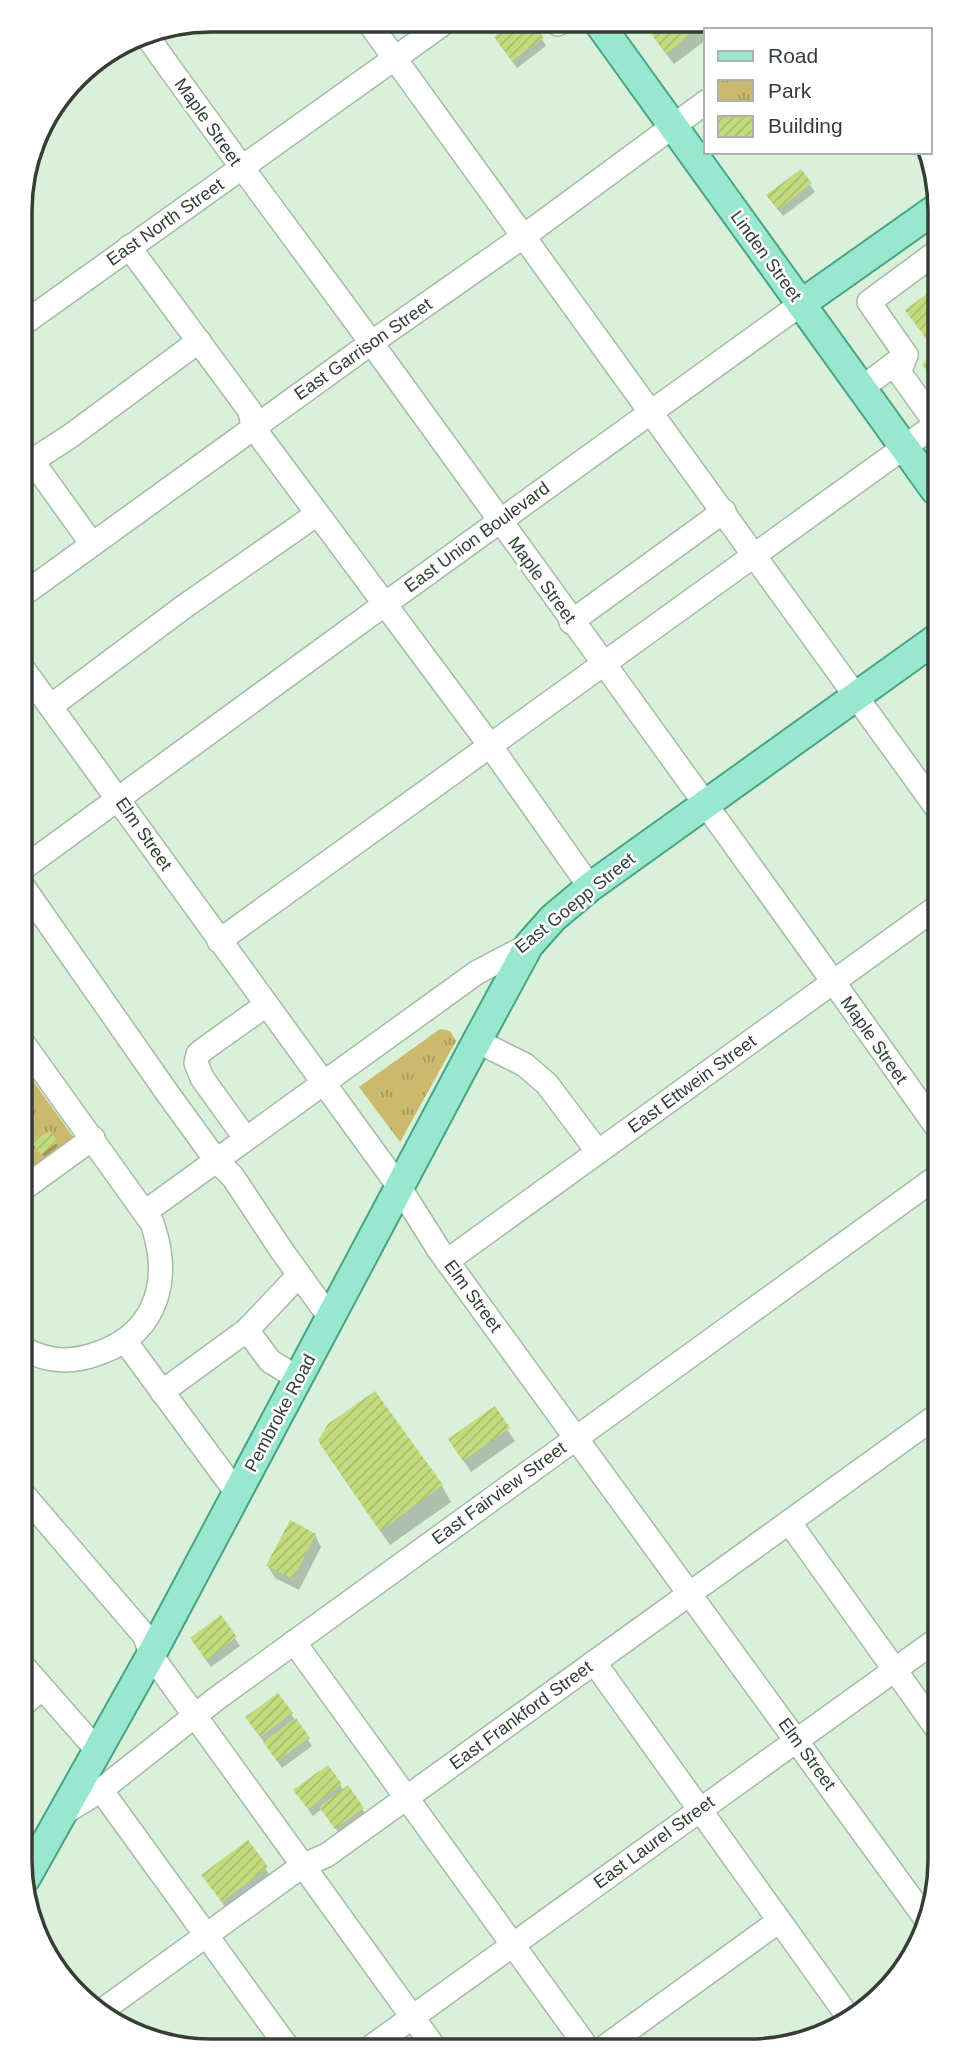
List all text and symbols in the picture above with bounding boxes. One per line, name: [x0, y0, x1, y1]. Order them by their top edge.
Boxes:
legend: [704, 28, 932, 154]
text: Road: [768, 44, 818, 67]
street label: Maple Street: [171, 74, 245, 170]
text: Park: [768, 79, 812, 102]
text: Building: [768, 114, 843, 137]
street label: East North Street: [103, 174, 227, 270]
street label: Linden Street: [726, 207, 806, 305]
street label: East Garrison Street: [290, 294, 436, 404]
street label: East Union Boulevard: [401, 478, 553, 596]
street label: Maple Street: [504, 533, 580, 627]
street label: Elm Street: [112, 794, 176, 874]
street label: East Goepp Street: [511, 849, 639, 957]
street label: Maple Street: [837, 992, 911, 1088]
street label: East Ettwein Street: [624, 1031, 760, 1137]
street label: Elm Street: [440, 1256, 506, 1336]
street label: Pembroke Road: [241, 1351, 319, 1475]
street label: East Fairview Street: [428, 1438, 570, 1548]
street label: East Frankford Street: [446, 1657, 596, 1773]
street label: Elm Street: [774, 1714, 840, 1794]
street label: East Laurel Street: [590, 1792, 718, 1892]

